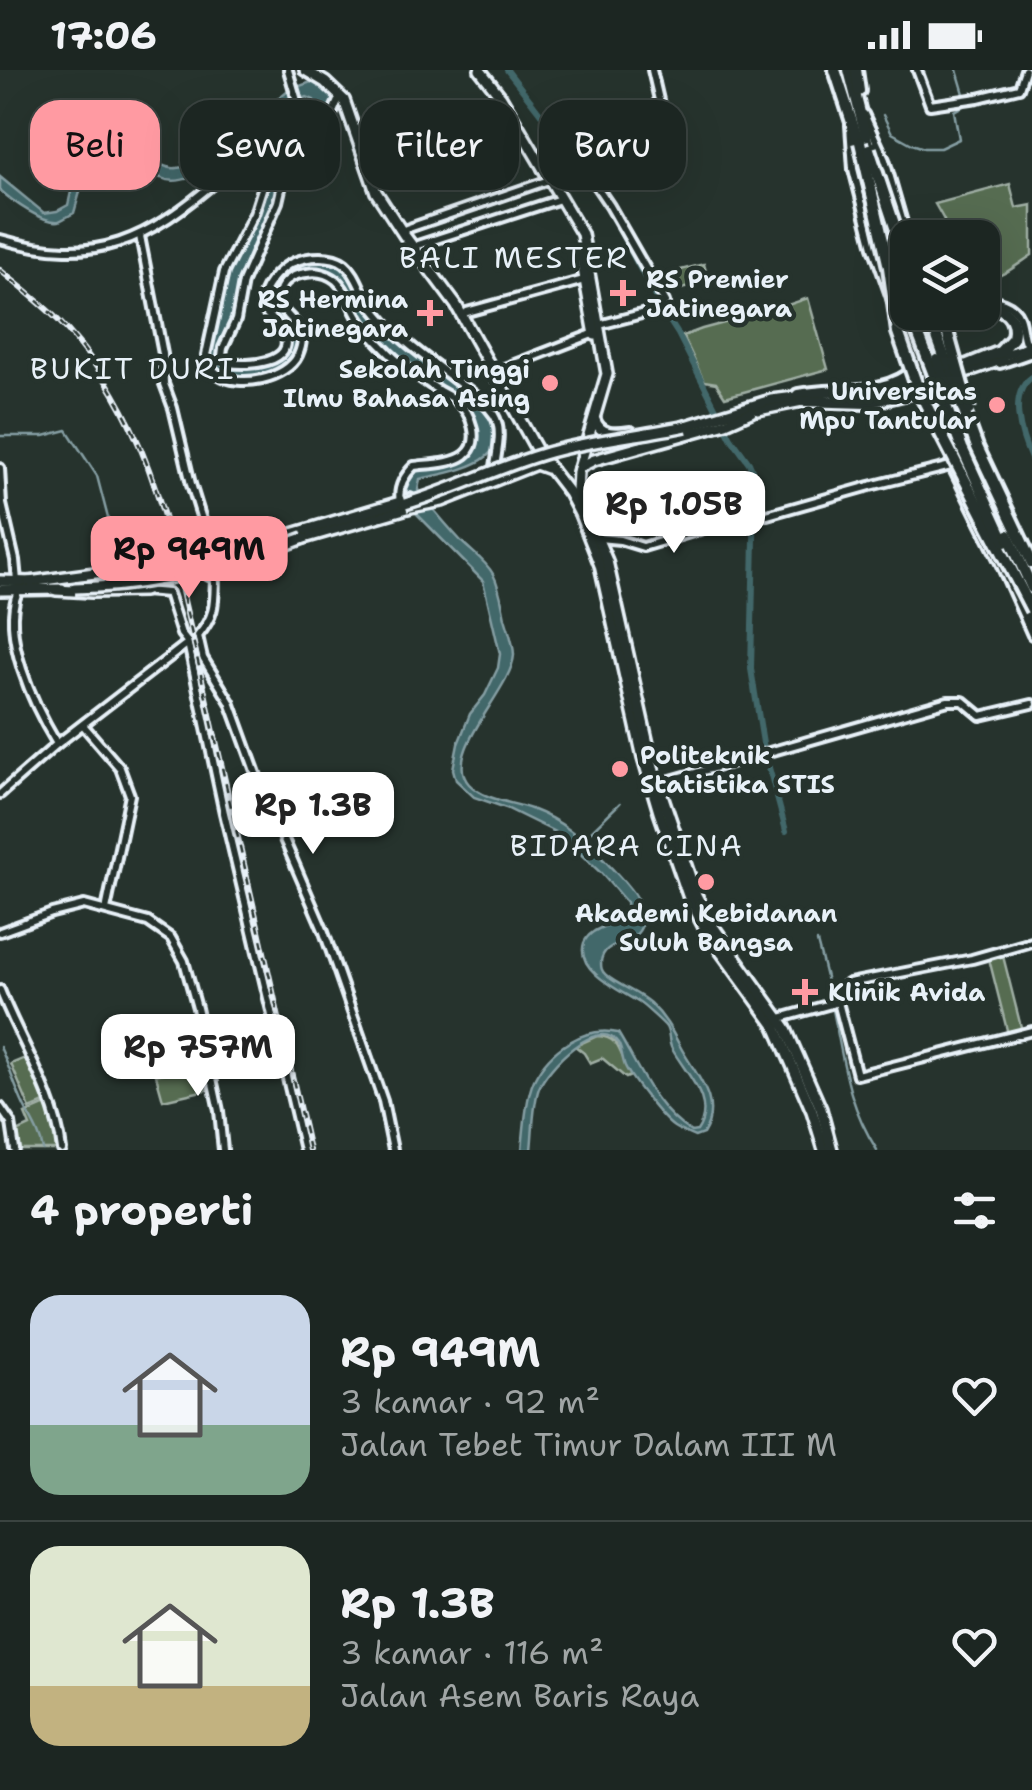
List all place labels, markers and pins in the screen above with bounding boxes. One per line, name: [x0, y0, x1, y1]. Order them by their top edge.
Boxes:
place label: RS Premier Jatinegara: [646, 262, 792, 325]
marker: RS Premier Jatinegara: [610, 280, 636, 306]
place label: RS Hermina Jatinegara: [257, 282, 408, 345]
marker: RS Hermina Jatinegara: [417, 300, 443, 326]
place label: Sekolah Tinggi Ilmu Bahasa Asing: [283, 352, 530, 415]
marker: Sekolah Tinggi Ilmu Bahasa Asing: [539, 372, 561, 394]
place label: Universitas Mpu Tantular: [799, 374, 977, 437]
marker: Universitas Mpu Tantular: [986, 394, 1008, 416]
pin: Rp 1.05B: [571, 471, 777, 556]
pin: Rp 949M: [97, 516, 281, 601]
place label: Politeknik Statistika STIS: [640, 738, 835, 801]
marker: Politeknik Statistika STIS: [609, 758, 631, 780]
pin: Rp 1.3B: [221, 772, 405, 857]
marker: Akademi Kebidanan Suluh Bangsa: [695, 871, 717, 893]
place label: Akademi Kebidanan Suluh Bangsa: [575, 896, 838, 959]
place label: Klinik Avida: [828, 975, 985, 1009]
marker: Klinik Avida: [792, 979, 818, 1005]
pin: Rp 757M: [106, 1014, 290, 1099]

